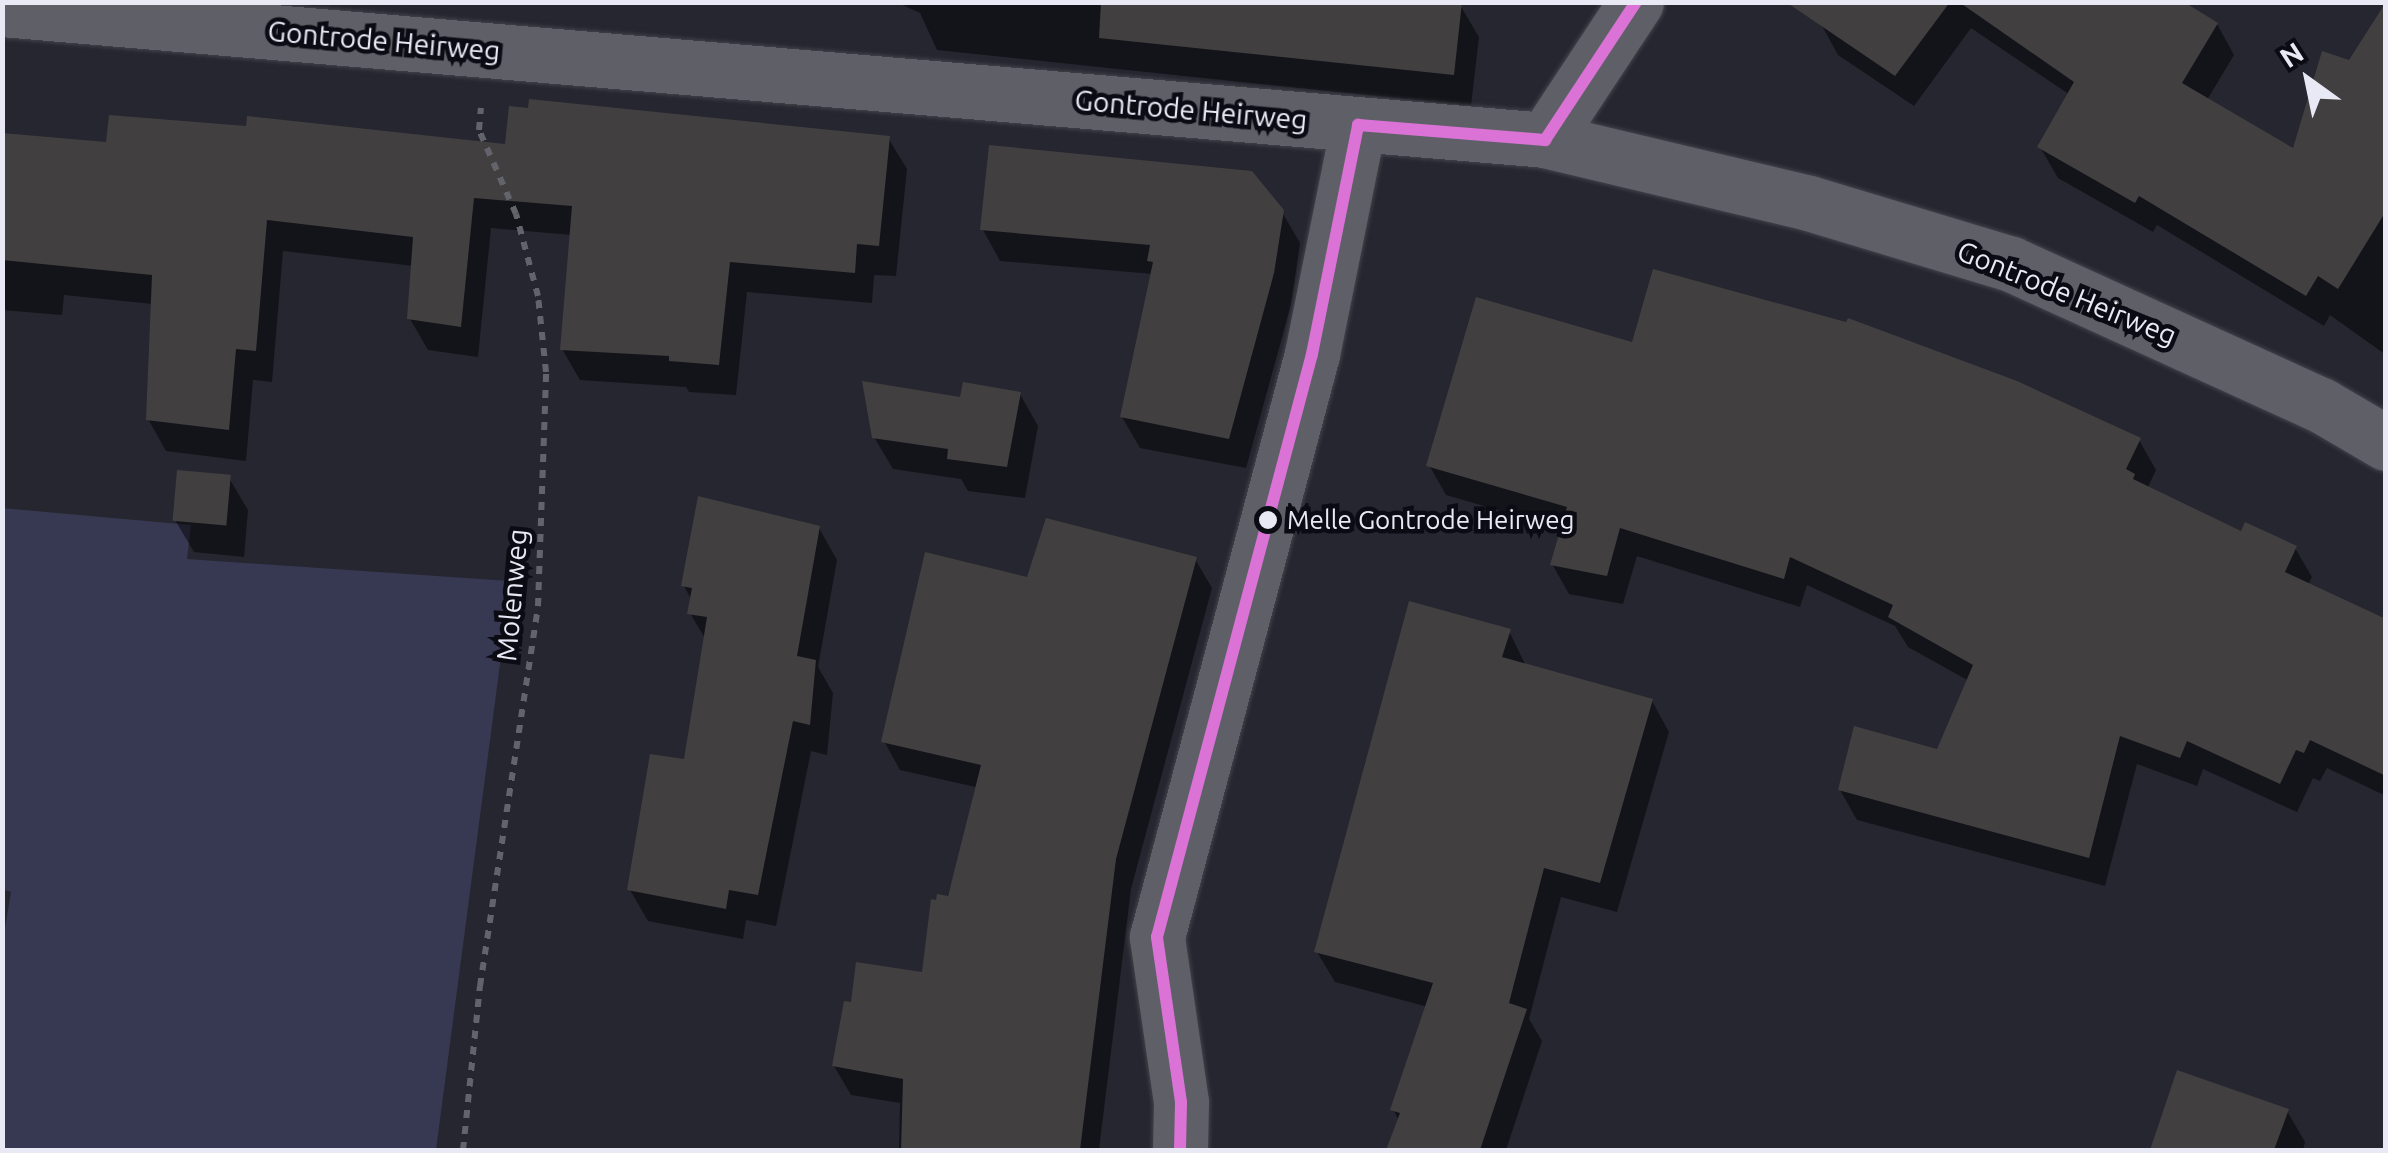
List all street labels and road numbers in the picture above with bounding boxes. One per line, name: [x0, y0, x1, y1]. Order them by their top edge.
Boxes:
street label: Gontrode Heirweg: [266, 14, 502, 68]
street label: Gontrode Heirweg: [1073, 83, 1309, 137]
street label: Gontrode Heirweg: [1953, 234, 2181, 352]
street label: Molenweg: [489, 527, 535, 663]

